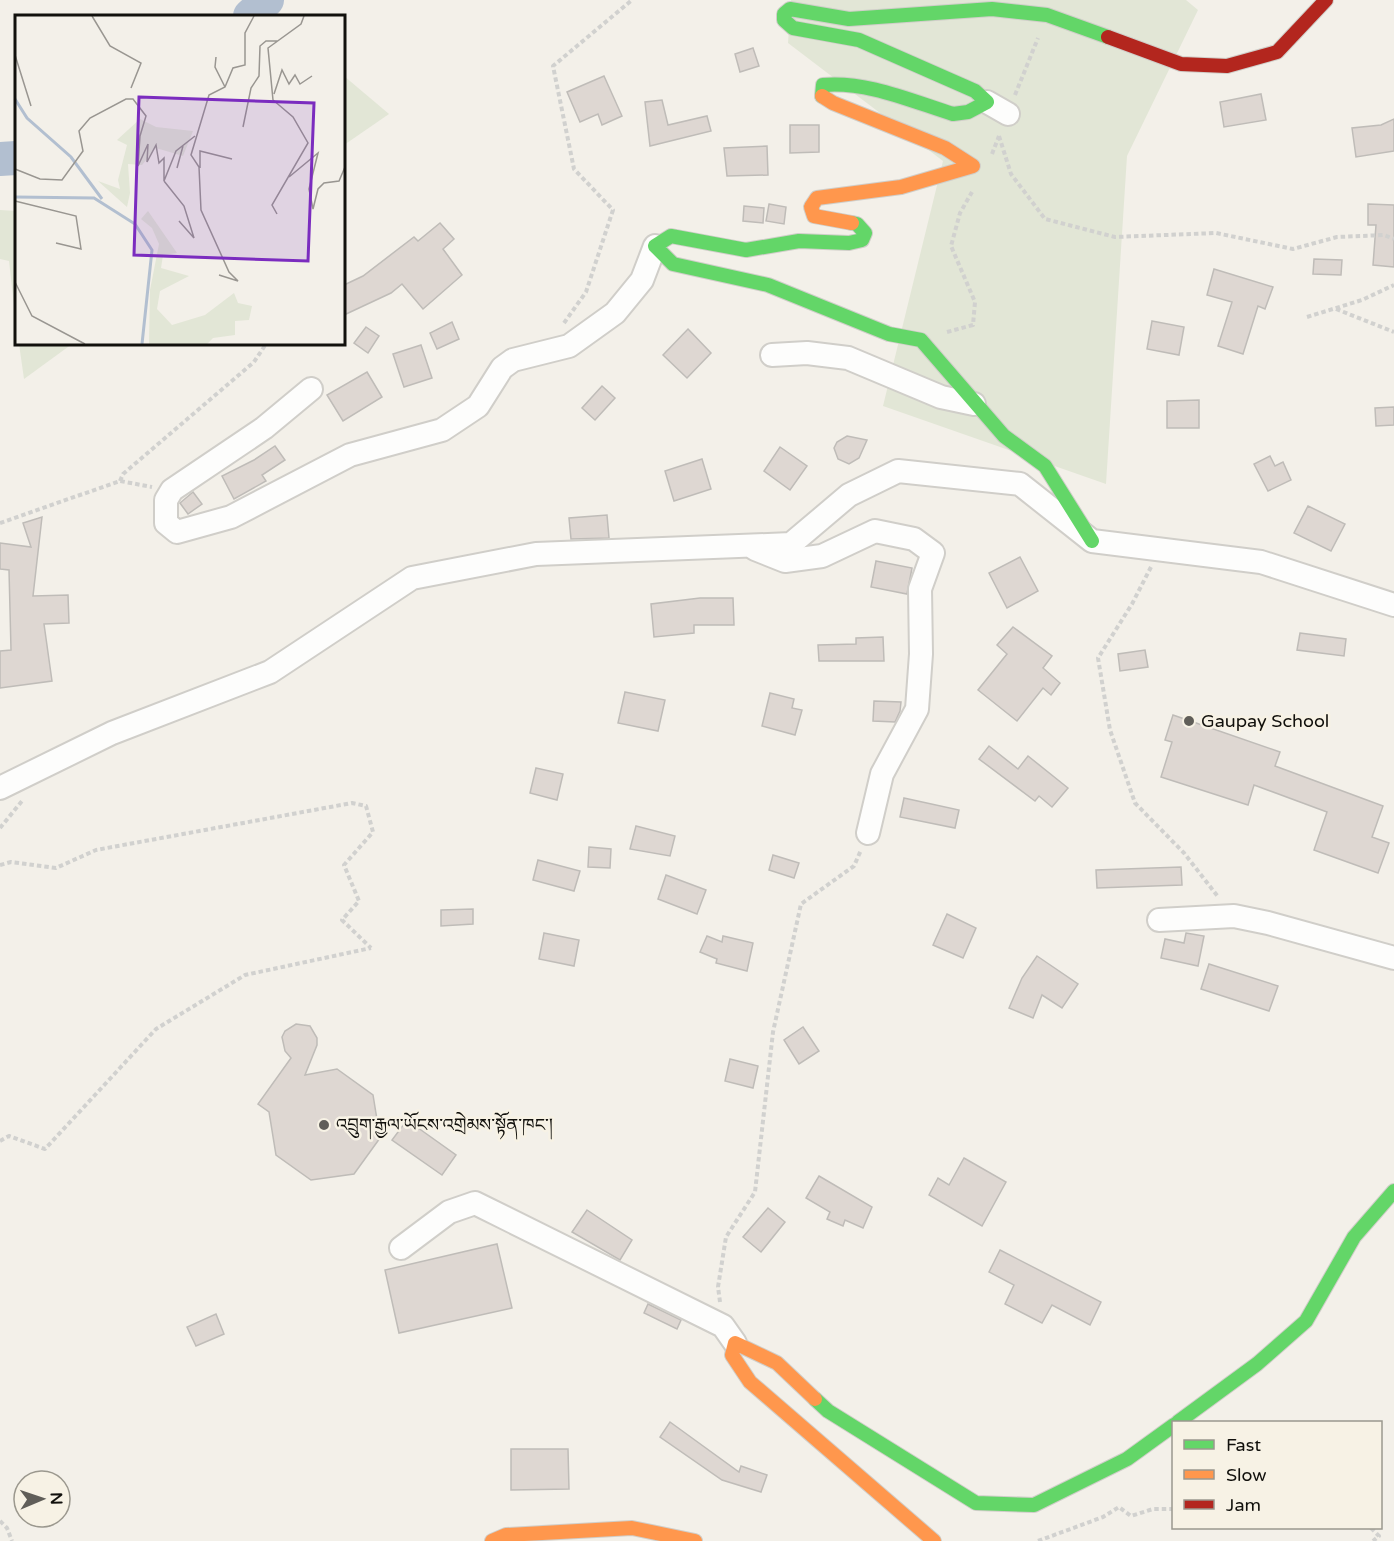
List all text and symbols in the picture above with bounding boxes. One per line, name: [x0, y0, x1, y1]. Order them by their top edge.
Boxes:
inset map: [15, 15, 345, 345]
place label: Gaupay School: [1201, 710, 1329, 732]
marker: Gaupay School: [1182, 714, 1196, 728]
place label: འབྲུག་རྒྱལ་ཡོངས་འགྲེམས་སྟོན་ཁང་།: [336, 1111, 553, 1140]
marker: འབྲུག་རྒྱལ་ཡོངས་འགྲེམས་སྟོན་ཁང་།: [317, 1118, 331, 1132]
legend: [1172, 1421, 1382, 1529]
text: Fast: [1226, 1434, 1261, 1456]
text: Slow: [1226, 1464, 1267, 1486]
north arrow: [12, 1469, 72, 1529]
text: N: [46, 1492, 66, 1505]
text: Jam: [1226, 1494, 1261, 1516]

